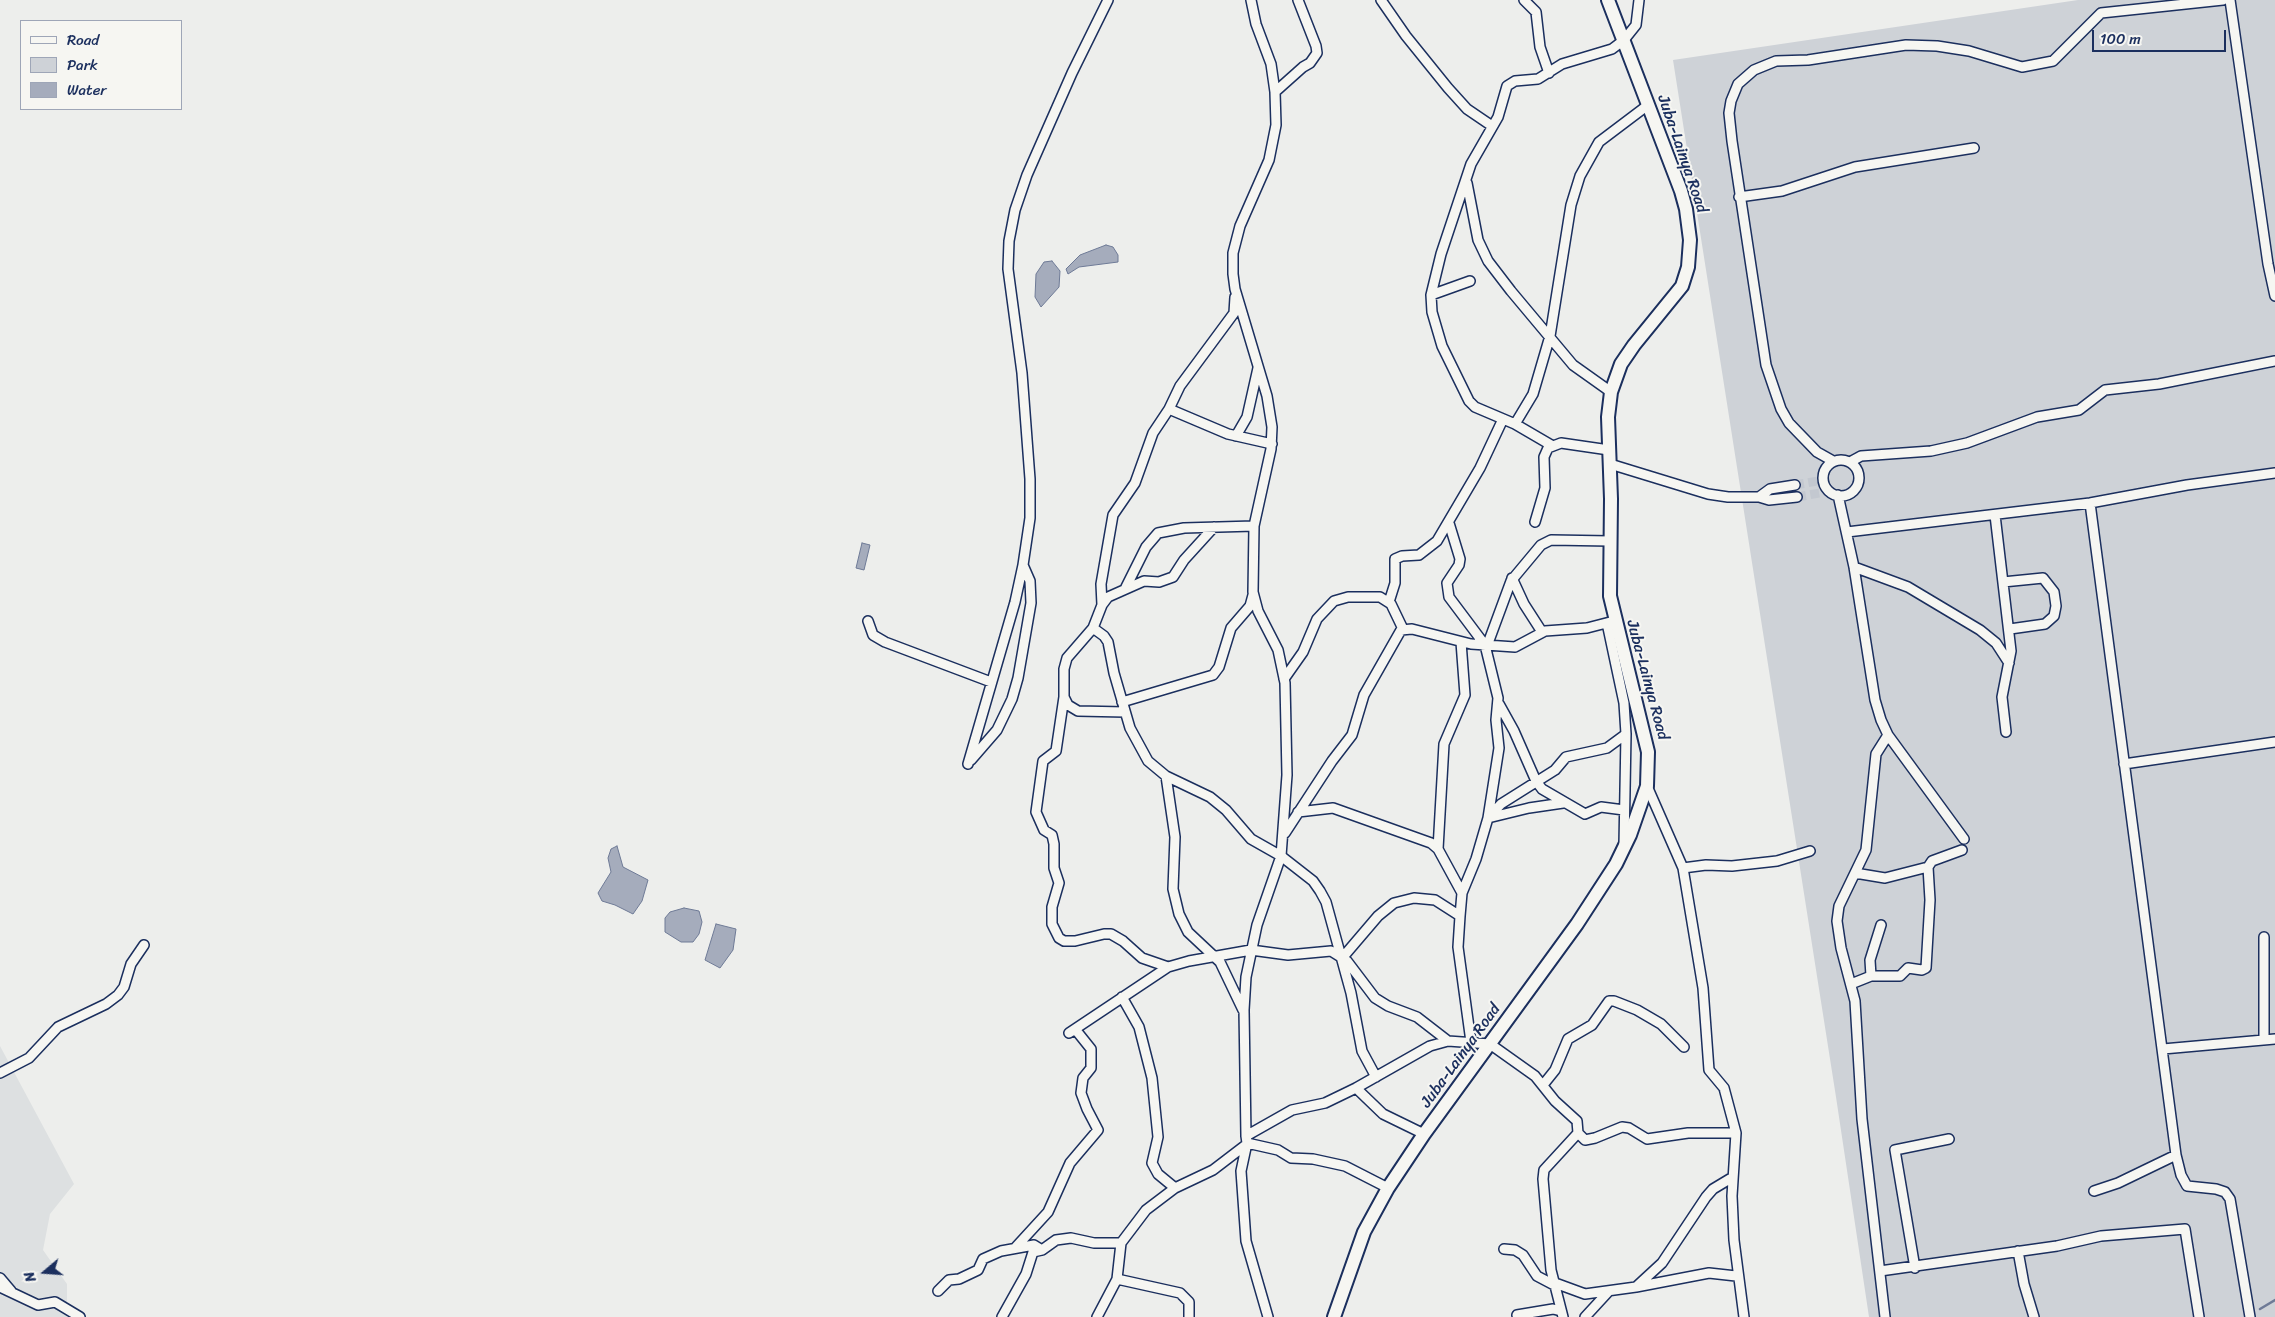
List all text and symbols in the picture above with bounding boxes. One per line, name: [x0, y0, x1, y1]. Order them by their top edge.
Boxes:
legend: [20, 20, 182, 110]
scale bar: [2095, 20, 2229, 52]
text: 100 m: [2100, 26, 2141, 52]
text: Road: [67, 27, 99, 53]
text: Park: [67, 52, 98, 78]
text: Water: [67, 77, 107, 103]
street label: Juba-Lainya Road: [1653, 93, 1711, 215]
street label: Juba-Lainya Road: [1622, 618, 1672, 742]
street label: Juba-Lainya Road: [1417, 1000, 1505, 1112]
north arrow: [20, 1247, 70, 1297]
text: N: [17, 1268, 44, 1285]

